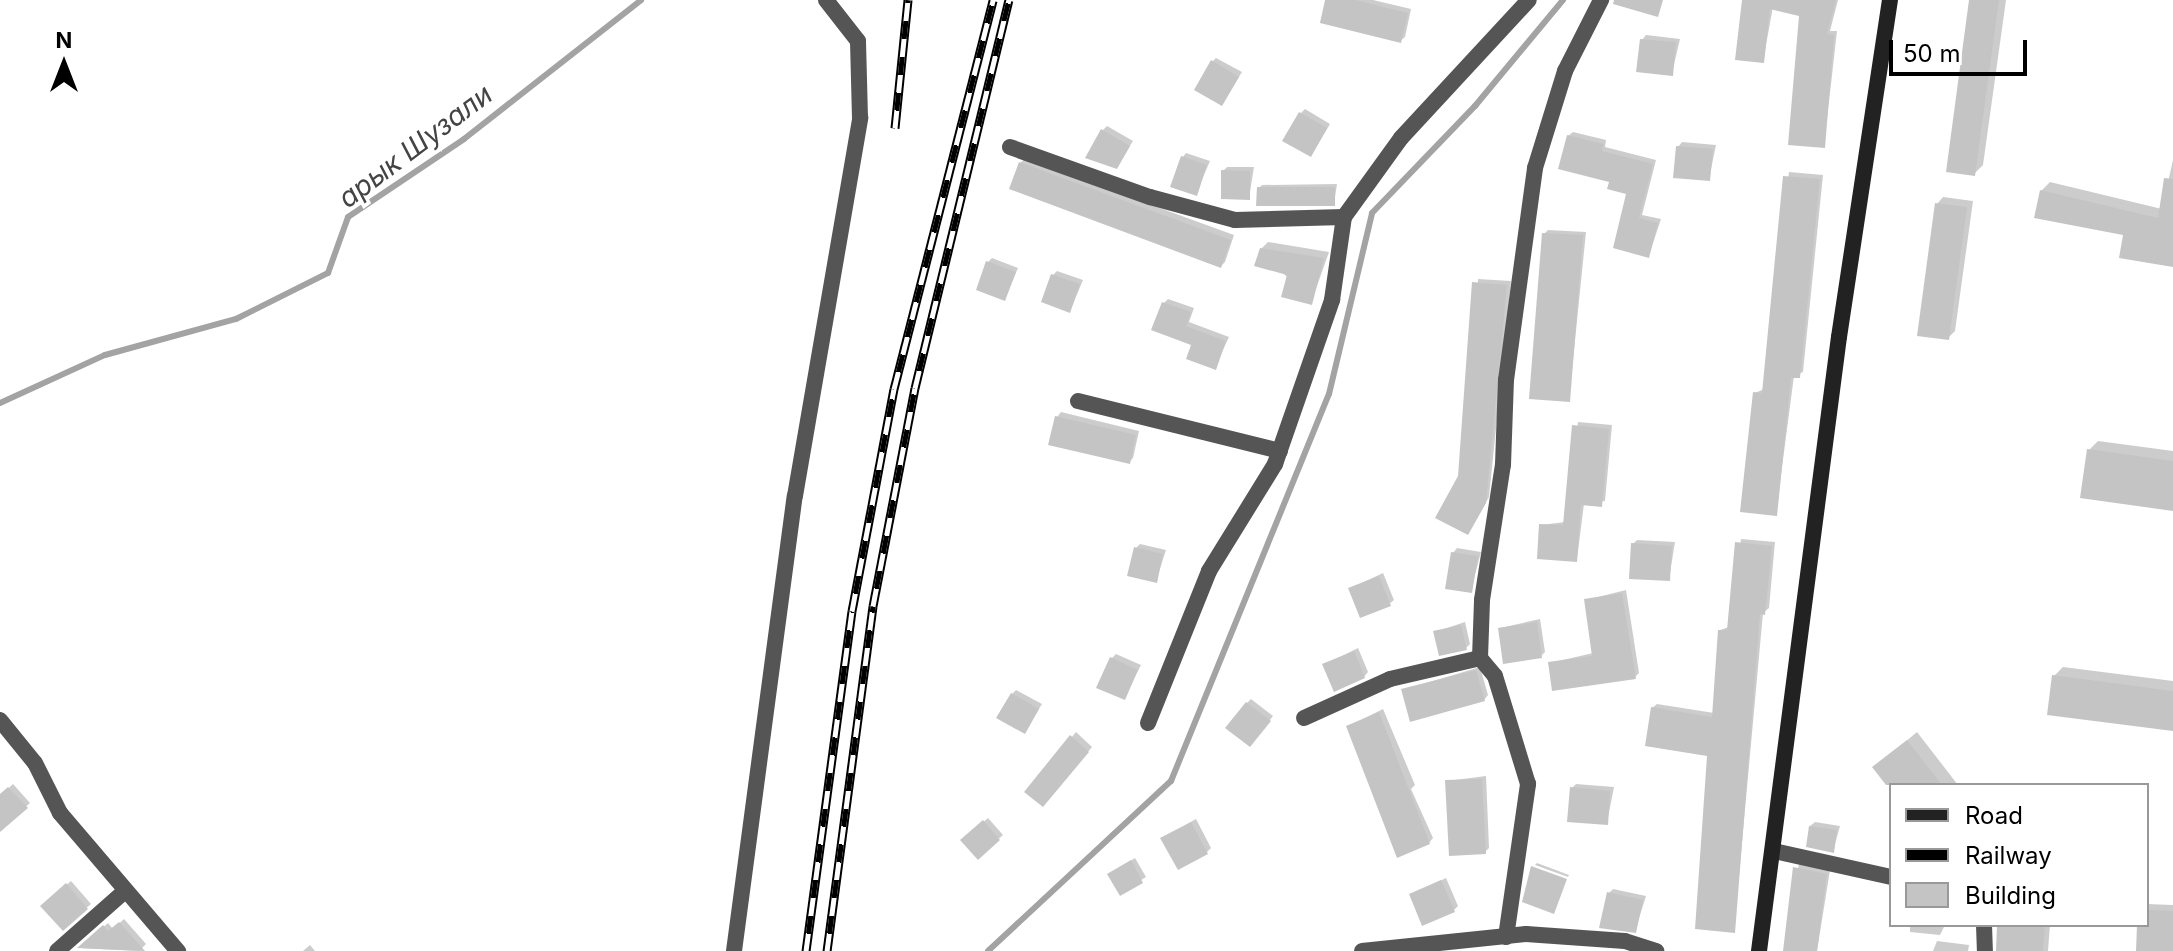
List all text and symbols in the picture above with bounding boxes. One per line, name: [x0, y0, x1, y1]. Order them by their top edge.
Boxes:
north arrow: [24, 24, 104, 104]
scale bar: [1893, 24, 2031, 74]
text: N: [56, 27, 72, 53]
text: 50 m: [1903, 39, 1961, 68]
water label: арык Шузали: [331, 77, 499, 215]
legend: [1889, 783, 2149, 927]
text: Road: [1965, 801, 2023, 830]
text: Railway: [1965, 841, 2052, 870]
text: Building: [1965, 881, 2056, 910]

